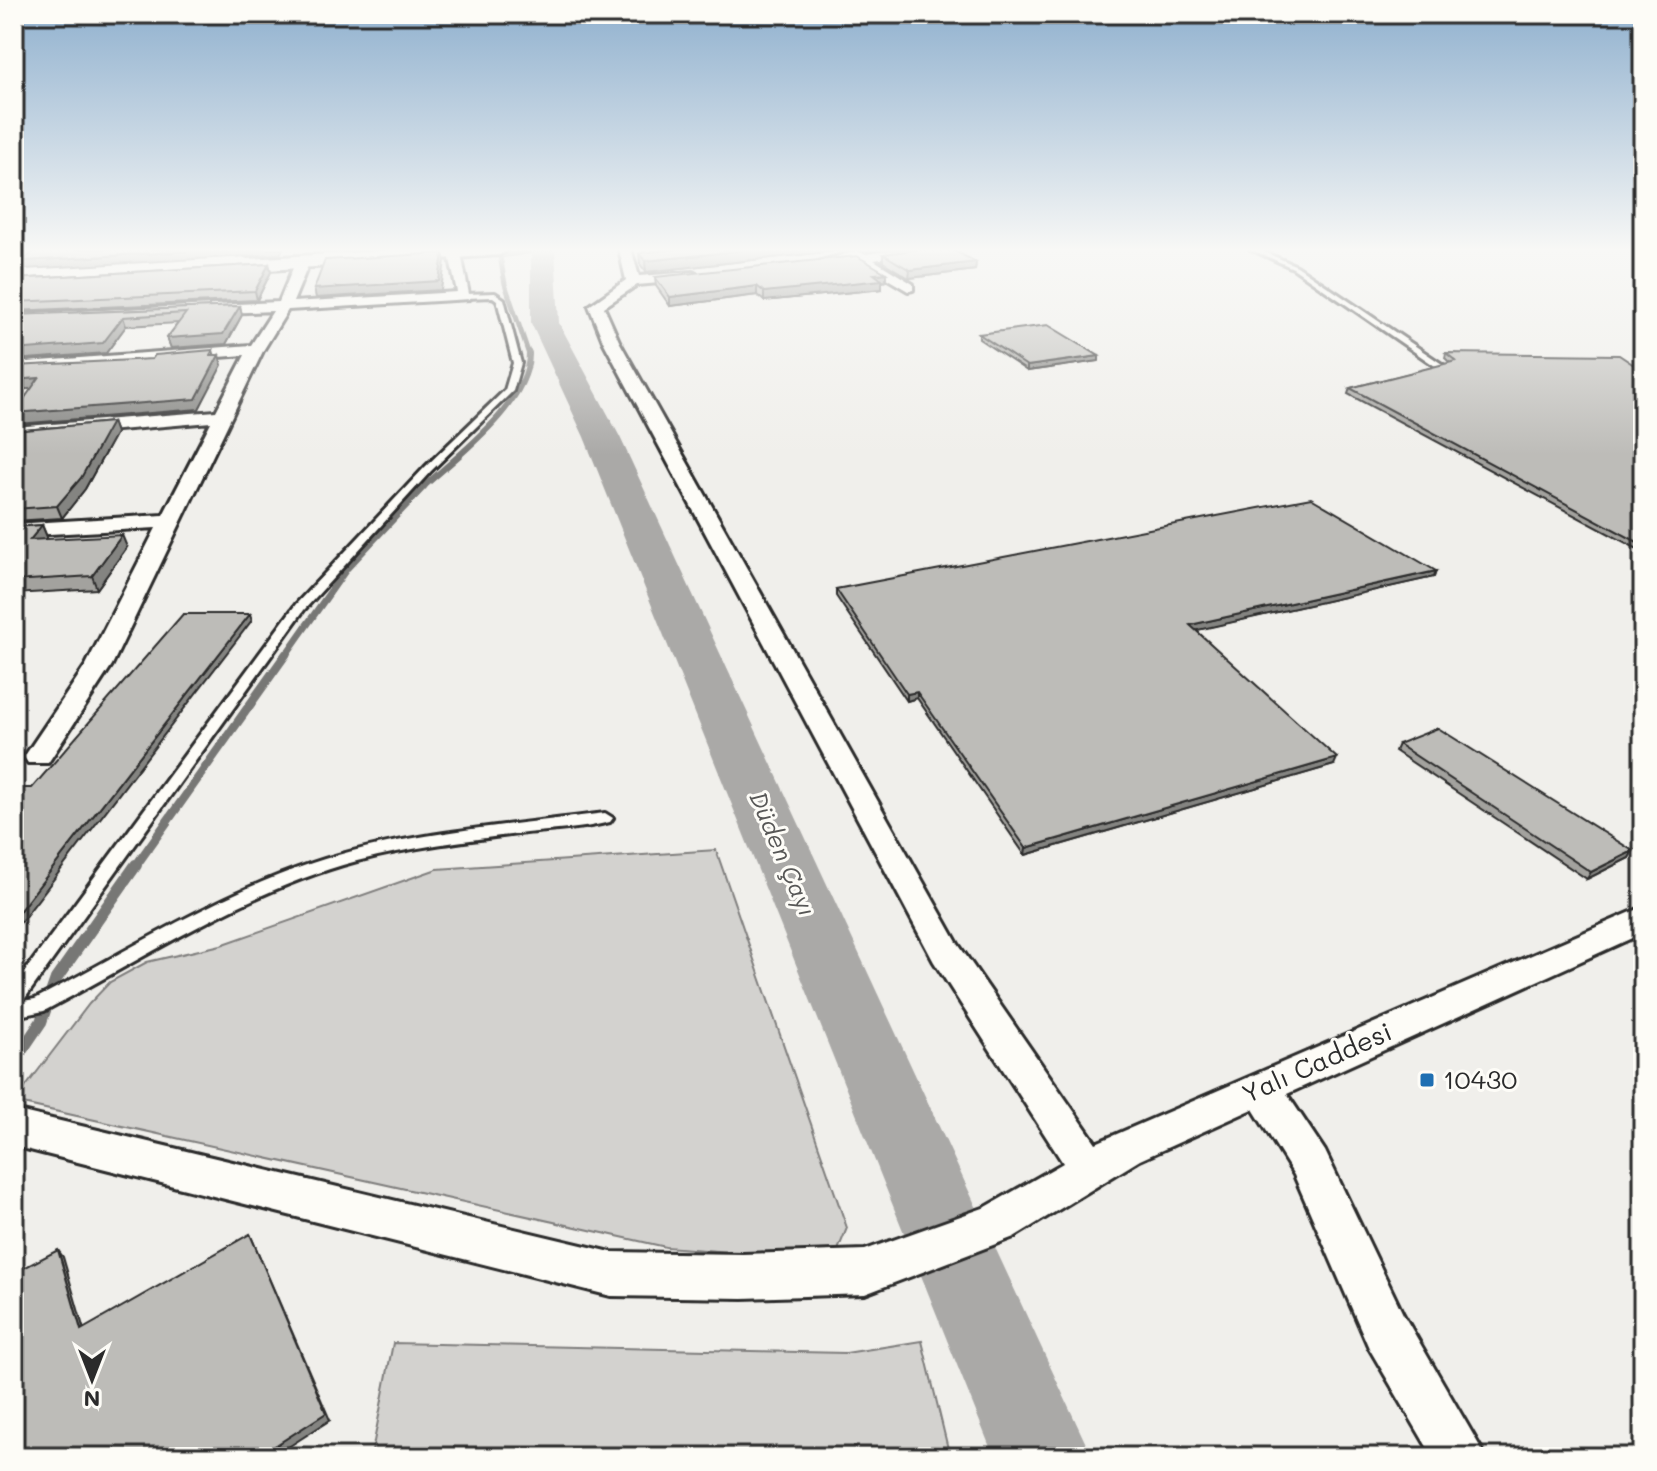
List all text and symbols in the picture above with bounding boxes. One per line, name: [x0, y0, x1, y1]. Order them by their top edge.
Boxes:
water label: Düden Çayı: [743, 786, 824, 921]
street label: Yalı Caddesi: [1236, 1014, 1397, 1110]
place label: 10430: [1443, 1062, 1517, 1096]
marker: 10430: [1418, 1071, 1436, 1089]
north arrow: [52, 1339, 132, 1419]
text: N: [84, 1385, 100, 1414]

